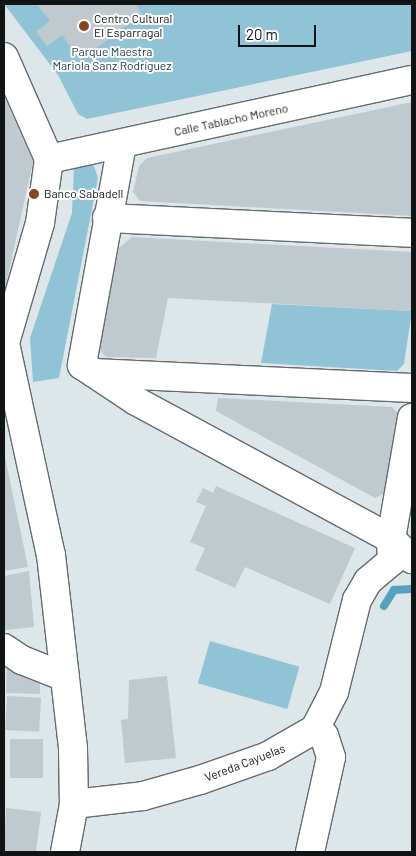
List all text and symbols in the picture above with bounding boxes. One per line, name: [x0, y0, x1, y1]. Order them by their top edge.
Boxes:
place label: Centro Cultural El Esparragal: [94, 12, 172, 40]
scale bar: [241, 15, 318, 47]
marker: Centro Cultural El Esparragal: [78, 20, 90, 32]
text: 20 m: [246, 25, 278, 43]
park label: Parque Maestra Mariola Sanz Rodríguez: [52, 45, 172, 73]
street label: Calle Tablacho Moreno: [173, 101, 289, 139]
place label: Banco Sabadell: [44, 187, 123, 201]
marker: Banco Sabadell: [28, 188, 40, 200]
street label: Vereda Cayuelas: [203, 741, 287, 785]

